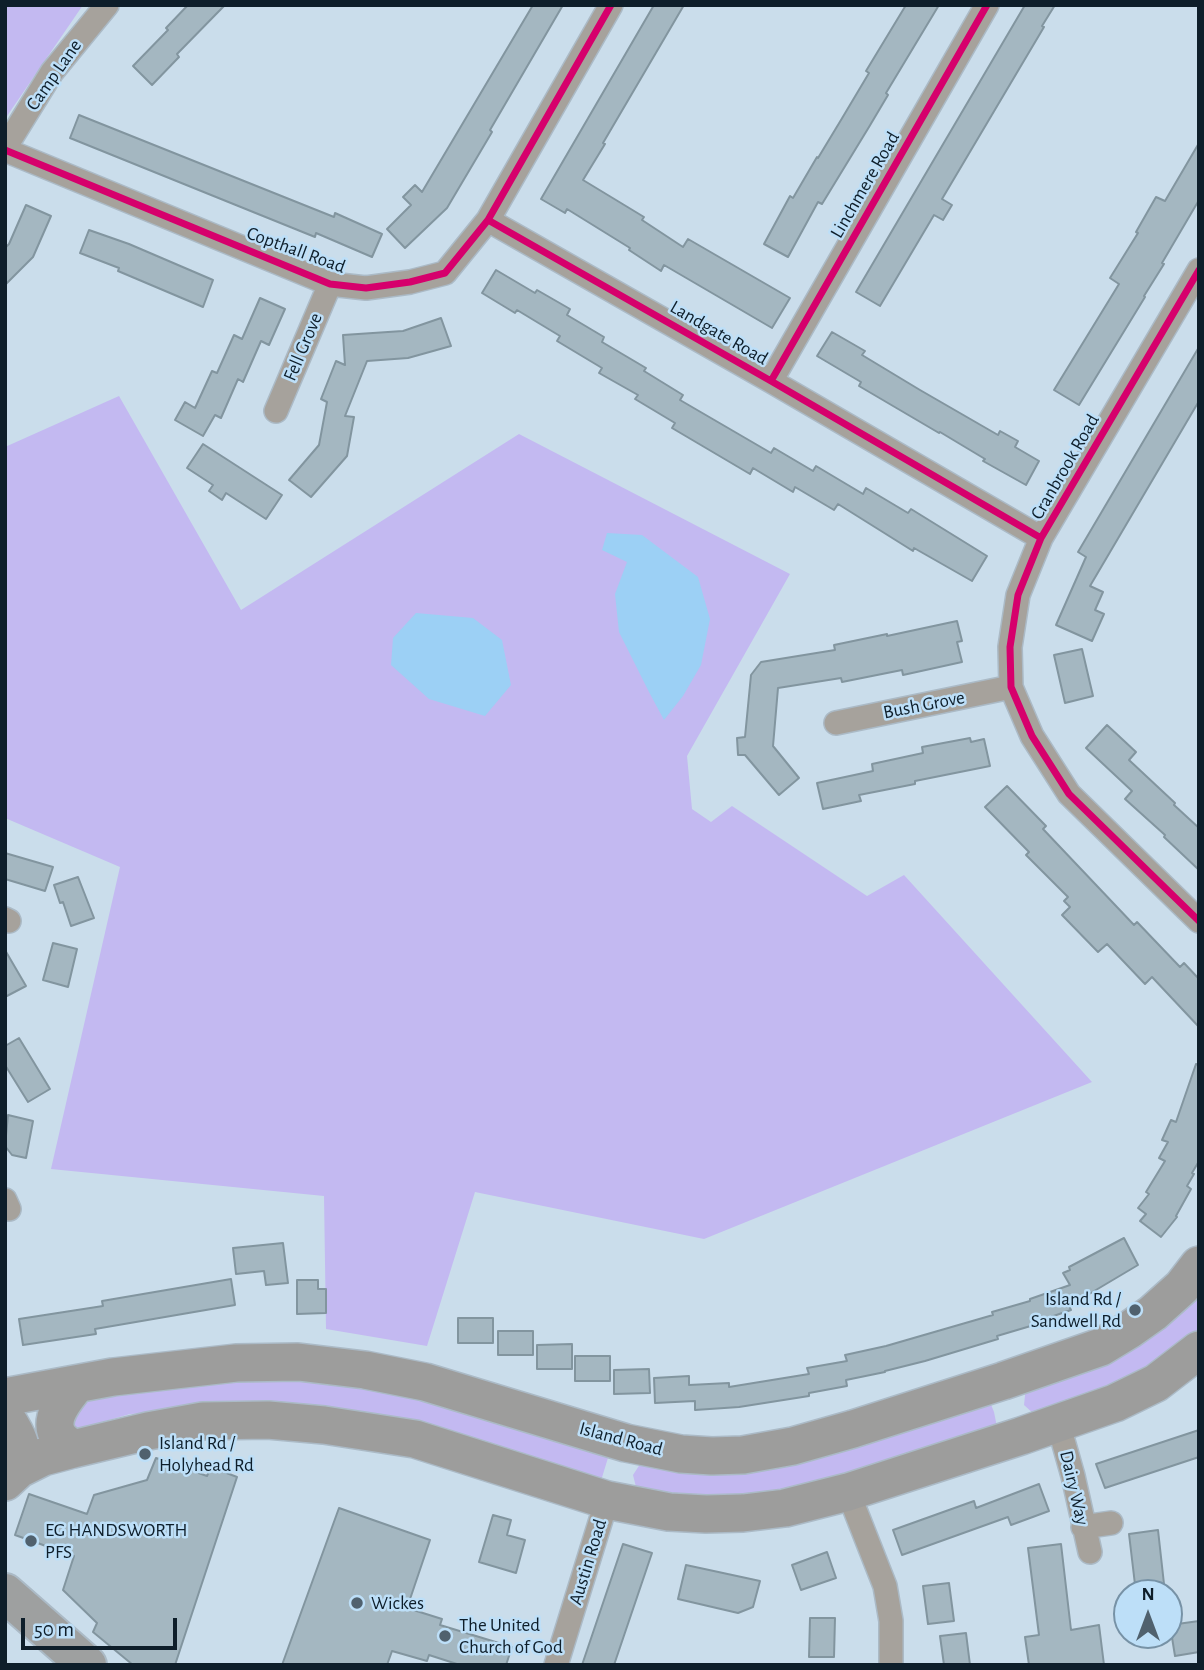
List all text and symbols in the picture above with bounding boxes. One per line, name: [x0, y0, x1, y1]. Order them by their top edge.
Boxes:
street label: Camp Lane: [21, 35, 87, 115]
street label: Linchmere Road: [825, 128, 905, 242]
street label: Copthall Road: [243, 222, 349, 278]
street label: Landgate Road: [666, 296, 772, 370]
street label: Fell Grove: [279, 310, 327, 384]
street label: Cranbrook Road: [1026, 410, 1104, 524]
street label: Bush Grove: [881, 686, 967, 724]
place label: Island Rd / Sandwell Rd: [1031, 1288, 1121, 1332]
marker: Island Rd / Sandwell Rd: [1127, 1302, 1143, 1318]
street label: Island Road: [577, 1417, 665, 1461]
place label: Island Rd / Holyhead Rd: [159, 1432, 254, 1476]
marker: Island Rd / Holyhead Rd: [137, 1446, 153, 1462]
street label: Dairy Way: [1054, 1448, 1094, 1528]
street label: Austin Road: [564, 1516, 612, 1608]
place label: EG HANDSWORTH PFS: [45, 1519, 187, 1563]
marker: EG HANDSWORTH PFS: [23, 1533, 39, 1549]
north arrow: [1113, 1579, 1183, 1649]
text: N: [1141, 1585, 1155, 1604]
place label: Wickes: [371, 1592, 424, 1614]
marker: Wickes: [349, 1595, 365, 1611]
scale bar: [24, 1604, 180, 1648]
place label: The United Church of God: [459, 1614, 563, 1658]
text: 50 m: [34, 1619, 74, 1640]
marker: The United Church of God: [437, 1628, 453, 1644]

